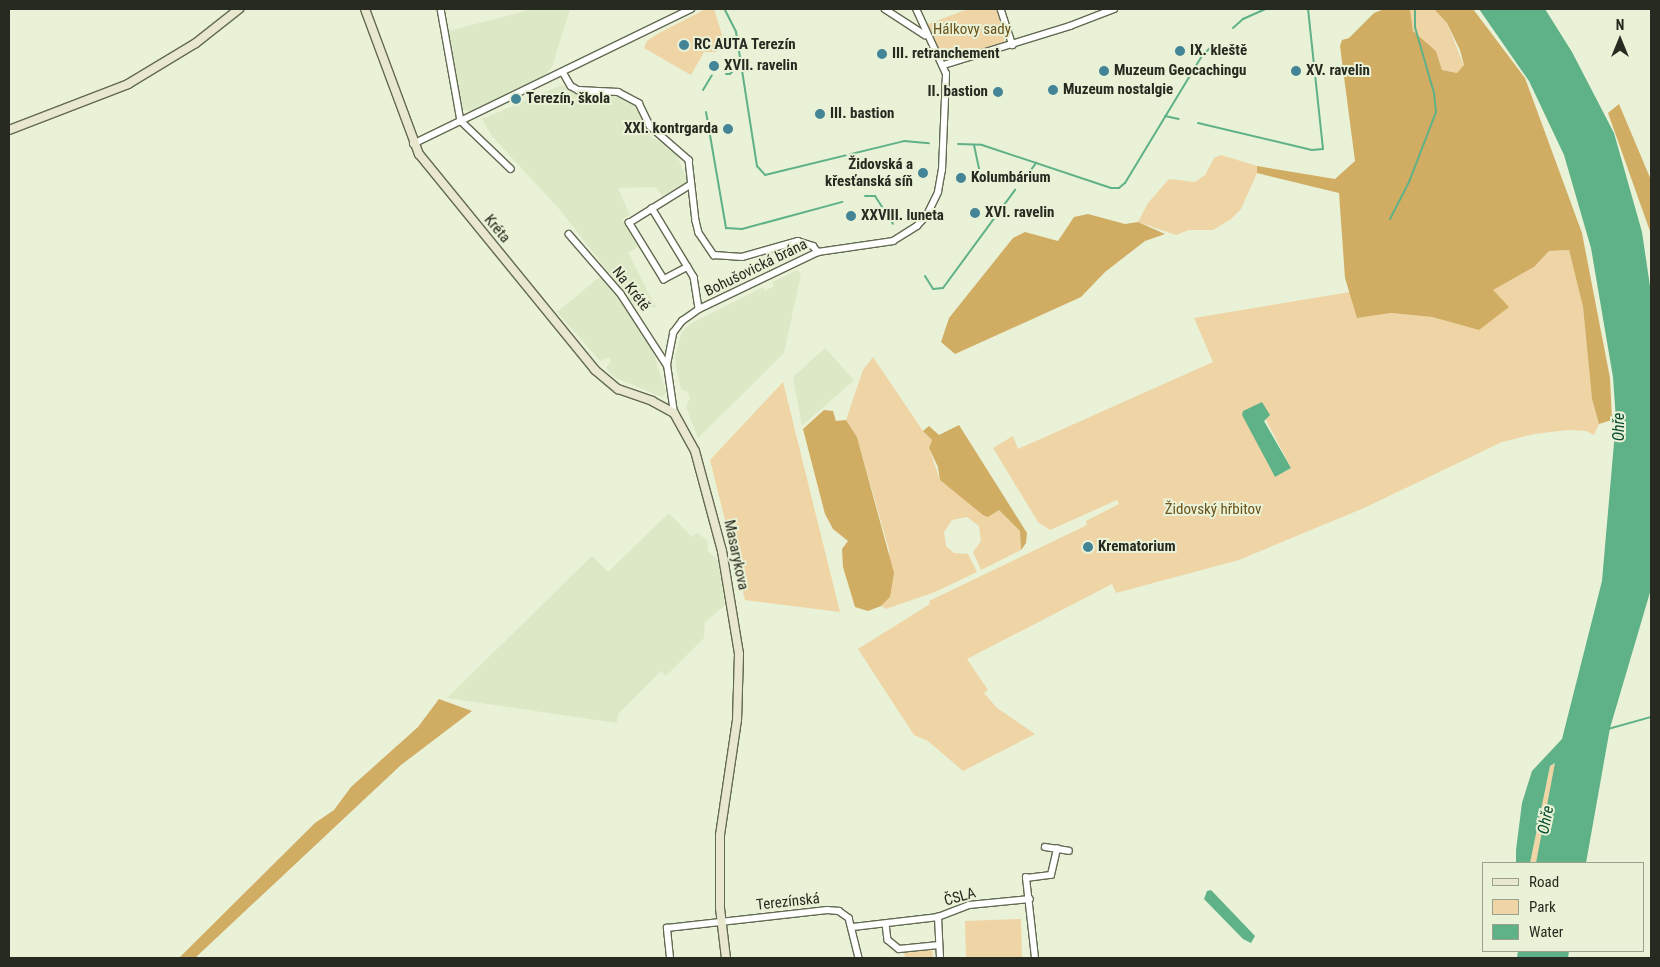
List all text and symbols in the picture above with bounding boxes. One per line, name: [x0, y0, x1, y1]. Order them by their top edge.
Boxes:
north arrow: [1595, 15, 1645, 65]
text: N: [1616, 17, 1624, 33]
park label: Hálkovy sady: [933, 21, 1011, 39]
place label: RC AUTA Terezín: [694, 36, 796, 54]
marker: RC AUTA Terezín: [678, 39, 690, 51]
place label: IX. kleště: [1190, 42, 1247, 60]
place label: III. retranchement: [892, 45, 1000, 63]
marker: IX. kleště: [1174, 45, 1186, 57]
marker: III. retranchement: [876, 48, 888, 60]
place label: XVII. ravelin: [724, 57, 798, 75]
marker: XVII. ravelin: [708, 60, 720, 72]
place label: Muzeum Geocachingu: [1114, 62, 1246, 80]
place label: XV. ravelin: [1306, 62, 1370, 80]
marker: Muzeum Geocachingu: [1098, 65, 1110, 77]
marker: XV. ravelin: [1290, 65, 1302, 77]
place label: Muzeum nostalgie: [1063, 81, 1173, 99]
place label: II. bastion: [928, 83, 988, 101]
marker: Muzeum nostalgie: [1047, 84, 1059, 96]
marker: II. bastion: [992, 86, 1004, 98]
place label: Terezín, škola: [526, 90, 610, 108]
marker: Terezín, škola: [510, 93, 522, 105]
place label: III. bastion: [830, 105, 894, 123]
marker: III. bastion: [814, 108, 826, 120]
place label: XXI. kontrgarda: [624, 120, 718, 138]
marker: XXI. kontrgarda: [722, 123, 734, 135]
place label: Židovská a křesťanská síň: [825, 155, 913, 190]
marker: Židovská a křesťanská síň: [917, 167, 929, 179]
place label: Kolumbárium: [971, 169, 1051, 187]
marker: Kolumbárium: [955, 172, 967, 184]
place label: XVI. ravelin: [985, 204, 1054, 222]
place label: XXVIII. luneta: [861, 207, 944, 225]
marker: XVI. ravelin: [969, 207, 981, 219]
marker: XXVIII. luneta: [845, 210, 857, 222]
street label: Kréta: [480, 211, 514, 247]
street label: Bohušovická brána: [702, 235, 810, 301]
street label: Na Krétě: [608, 263, 654, 315]
water label: Ohře: [1609, 413, 1629, 441]
park label: Židovský hřbitov: [1165, 501, 1261, 519]
street label: Masarykova: [720, 518, 752, 592]
place label: Krematorium: [1098, 538, 1176, 556]
marker: Krematorium: [1082, 541, 1094, 553]
water label: Ohře: [1534, 804, 1558, 836]
legend: [1482, 862, 1645, 952]
text: Road: [1529, 873, 1559, 891]
street label: ČSLA: [942, 884, 978, 910]
street label: Terezínská: [755, 890, 821, 914]
text: Park: [1529, 898, 1556, 916]
text: Water: [1529, 923, 1563, 941]

